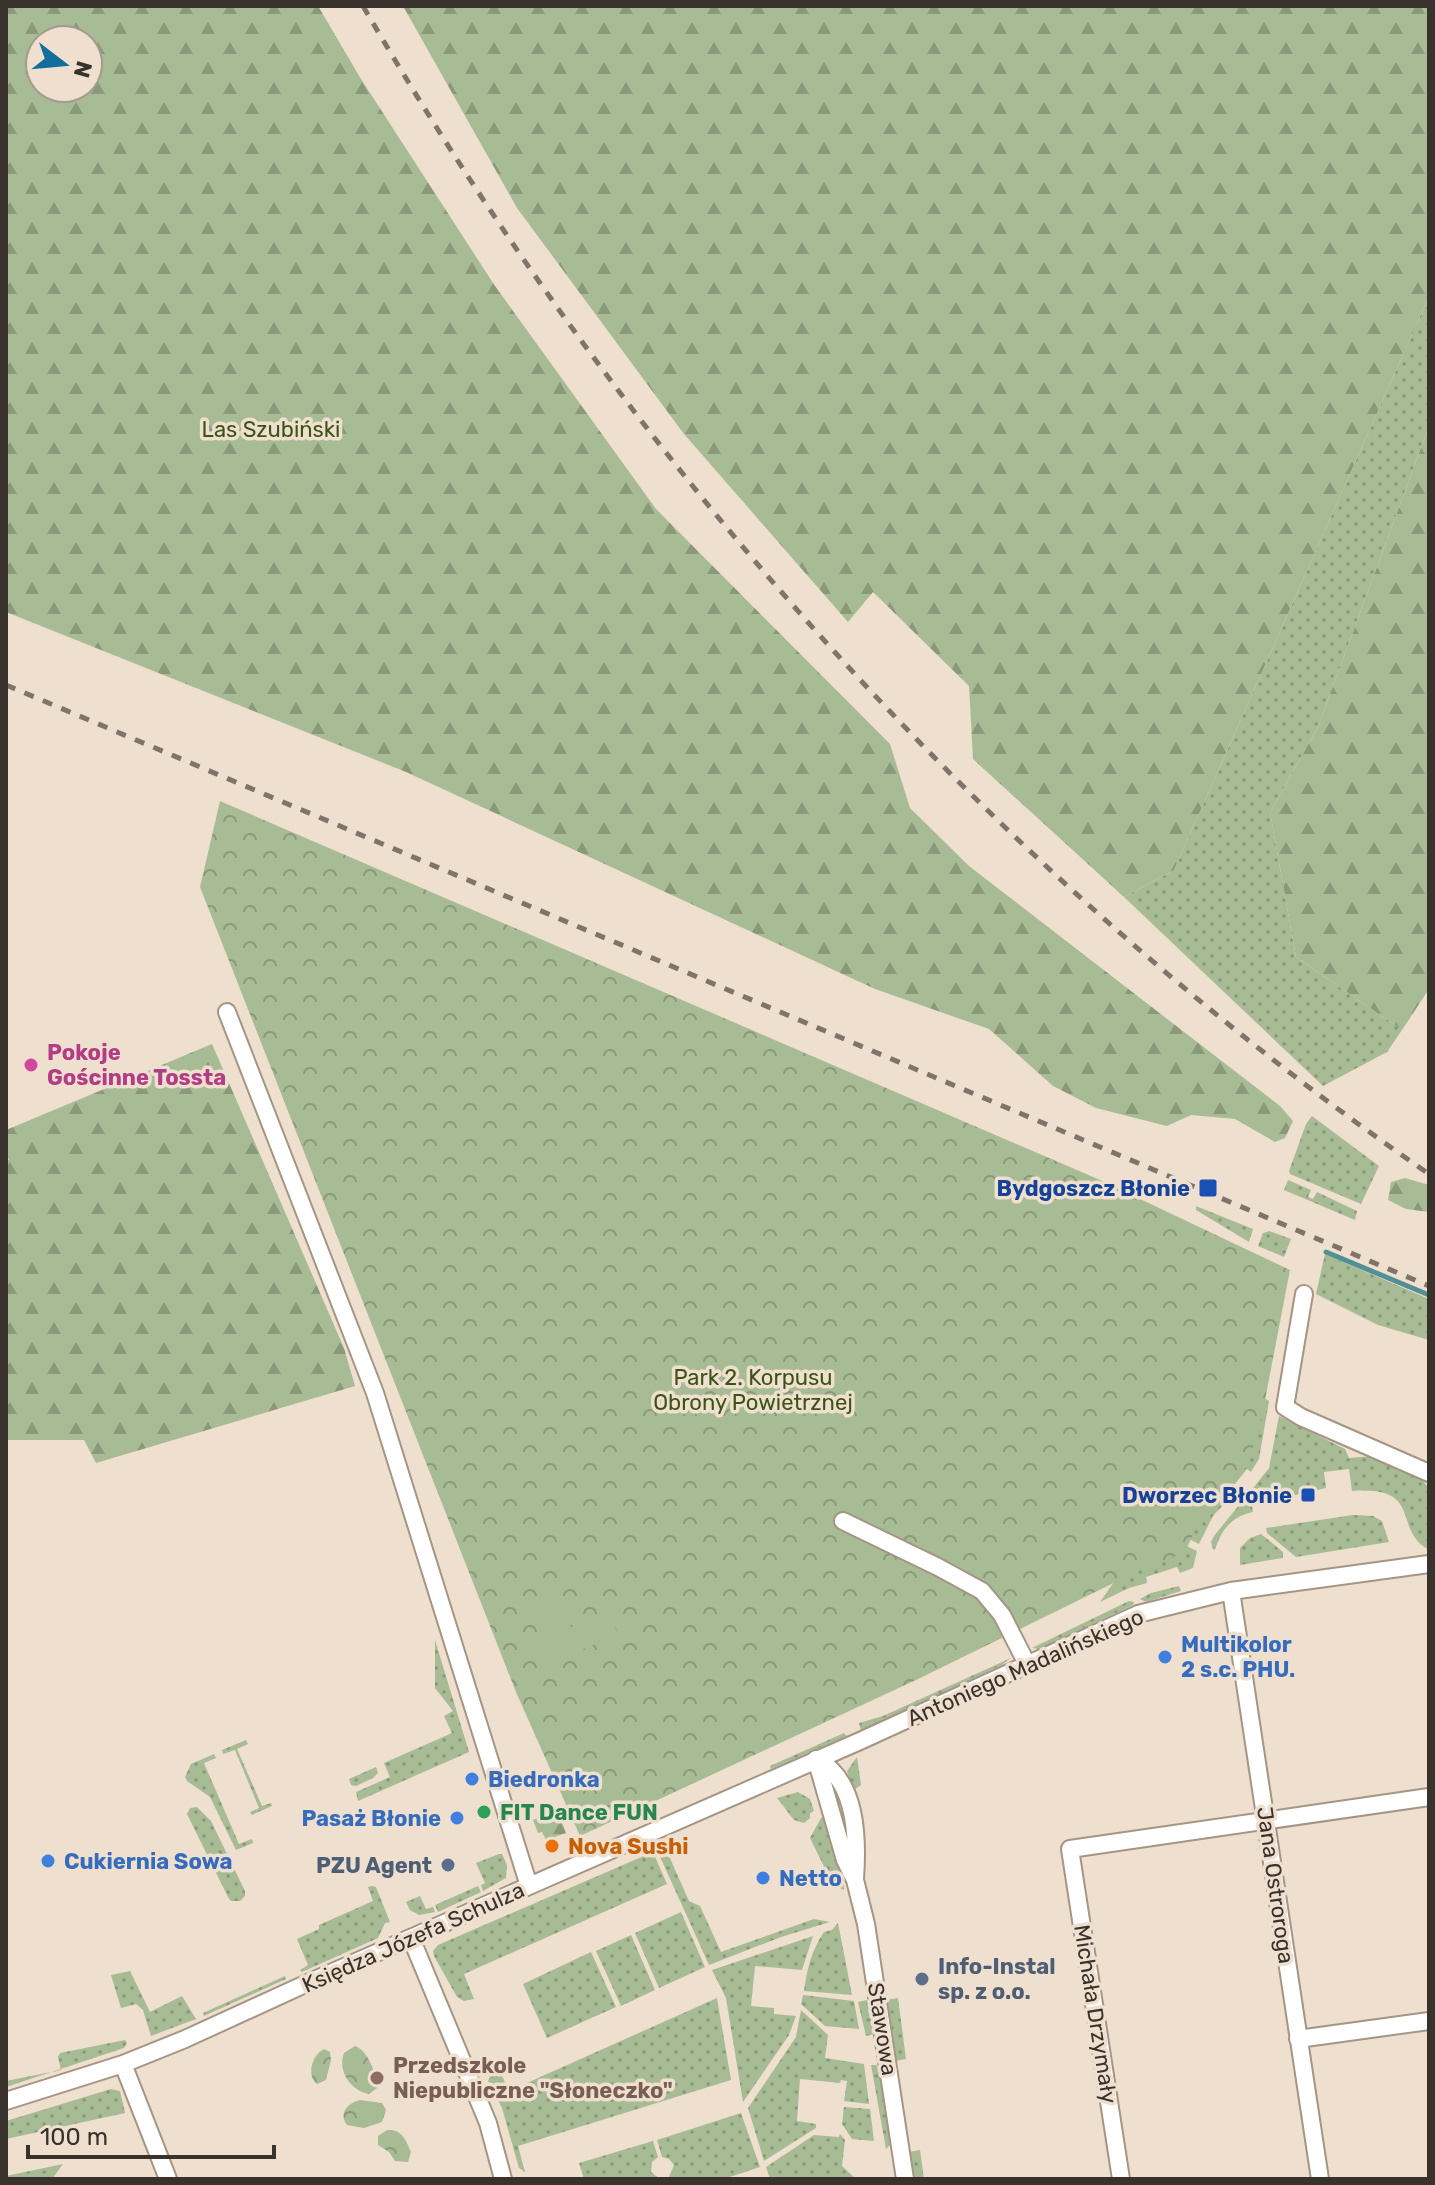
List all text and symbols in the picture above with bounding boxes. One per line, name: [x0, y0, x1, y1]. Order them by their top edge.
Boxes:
north arrow: [24, 24, 104, 104]
text: N: [68, 58, 98, 81]
park label: Las Szubiński: [202, 416, 340, 443]
place label: Pokoje Gościnne Tossta: [47, 1039, 226, 1091]
marker: Pokoje Gościnne Tossta: [22, 1056, 40, 1074]
place label: Bydgoszcz Błonie: [996, 1175, 1190, 1202]
marker: Bydgoszcz Błonie: [1197, 1177, 1219, 1199]
park label: Park 2. Korpusu Obrony Powietrznej: [653, 1364, 853, 1416]
place label: Dworzec Błonie: [1122, 1482, 1292, 1509]
marker: Dworzec Błonie: [1299, 1486, 1317, 1504]
street label: Antoniego Madalińskiego: [903, 1603, 1148, 1732]
place label: Multikolor 2 s.c. PHU.: [1181, 1631, 1295, 1683]
marker: Multikolor 2 s.c. PHU.: [1156, 1648, 1174, 1666]
place label: Biedronka: [488, 1766, 600, 1793]
marker: Biedronka: [463, 1770, 481, 1788]
place label: FIT Dance FUN: [500, 1799, 658, 1826]
marker: FIT Dance FUN: [475, 1803, 493, 1821]
place label: Pasaż Błonie: [301, 1805, 441, 1832]
street label: Jana Ostroroga: [1251, 1805, 1300, 1965]
marker: Pasaż Błonie: [448, 1809, 466, 1827]
place label: Nova Sushi: [568, 1833, 689, 1860]
marker: Nova Sushi: [543, 1837, 561, 1855]
place label: Cukiernia Sowa: [64, 1848, 233, 1875]
marker: Cukiernia Sowa: [39, 1852, 57, 1870]
place label: PZU Agent: [316, 1852, 432, 1879]
marker: PZU Agent: [439, 1856, 457, 1874]
place label: Netto: [779, 1865, 842, 1892]
marker: Netto: [754, 1869, 772, 1887]
street label: Księdza Józefa Schulza: [298, 1876, 529, 1999]
street label: Michała Drzymały: [1068, 1923, 1123, 2105]
place label: Info-Instal sp. z o.o.: [938, 1953, 1056, 2005]
marker: Info-Instal sp. z o.o.: [913, 1970, 931, 1988]
street label: Stawowa: [862, 1981, 903, 2077]
place label: Przedszkole Niepubliczne "Słoneczko": [393, 2052, 673, 2104]
marker: Przedszkole Niepubliczne "Słoneczko": [368, 2069, 386, 2087]
scale bar: [28, 2109, 274, 2159]
text: 100 m: [40, 2123, 108, 2151]

